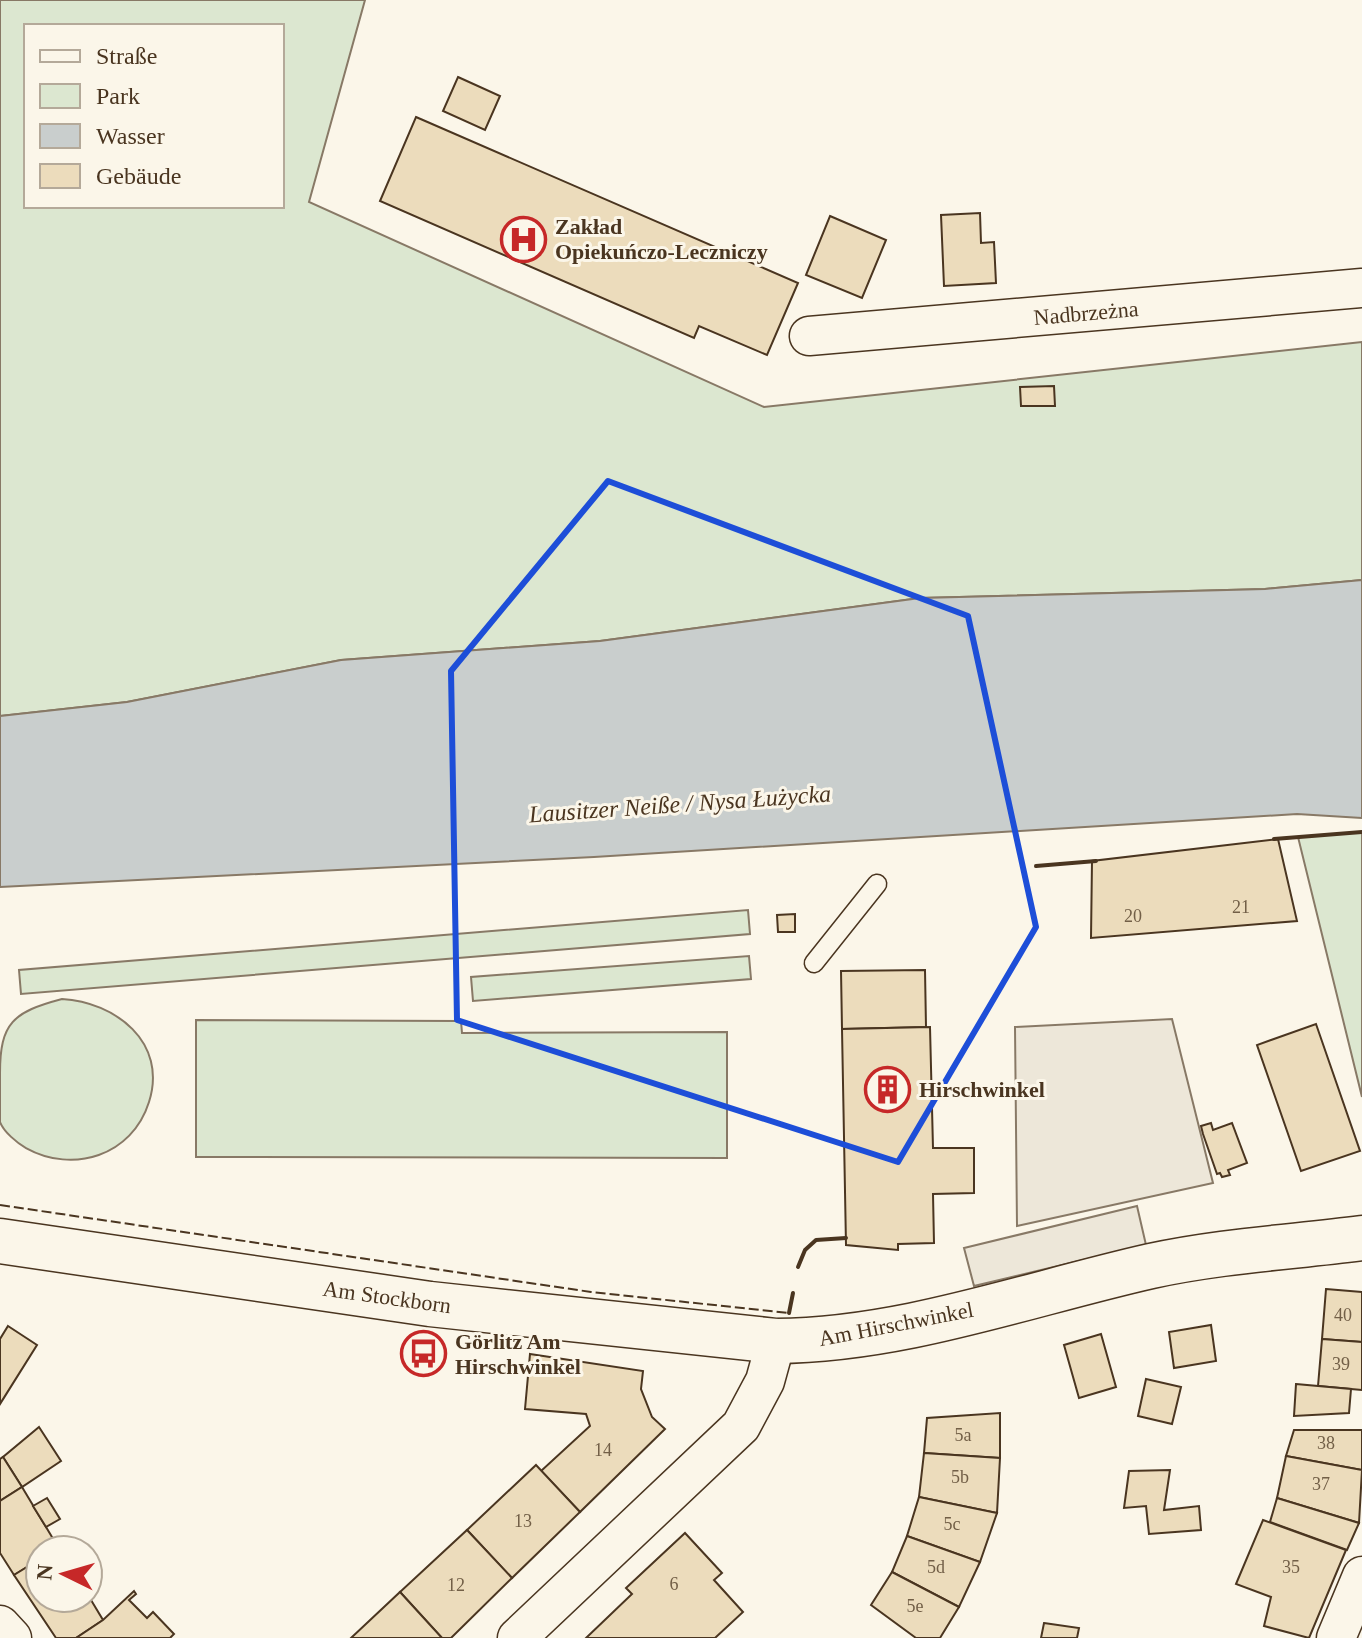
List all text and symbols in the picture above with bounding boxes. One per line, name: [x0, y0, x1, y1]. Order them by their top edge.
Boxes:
legend: [24, 24, 284, 208]
text: Straße: [96, 43, 157, 69]
text: Park: [96, 83, 140, 109]
text: Wasser: [96, 123, 165, 149]
text: Gebäude: [96, 163, 181, 189]
place label: Zakład Opiekuńczo-Leczniczy: [555, 214, 768, 264]
hospital icon: Zakład Opiekuńczo-Leczniczy: [500, 215, 548, 263]
street label: Nadbrzeżna: [1033, 296, 1140, 330]
water label: Lausitzer Neiße / Nysa Łużycka: [527, 780, 832, 828]
house number: 21: [1232, 897, 1250, 917]
house number: 20: [1124, 906, 1142, 926]
building icon: Hirschwinkel: [864, 1065, 912, 1113]
place label: Hirschwinkel: [919, 1077, 1045, 1102]
street label: Am Stockborn: [321, 1276, 453, 1318]
street label: Am Hirschwinkel: [817, 1297, 975, 1351]
house number: 40: [1334, 1305, 1352, 1325]
place label: Görlitz Am Hirschwinkel: [455, 1329, 581, 1379]
bus stop icon: Görlitz Am Hirschwinkel: [400, 1330, 448, 1378]
house number: 39: [1332, 1354, 1350, 1374]
house number: 5a: [955, 1425, 972, 1445]
house number: 38: [1317, 1433, 1335, 1453]
house number: 14: [594, 1440, 612, 1460]
house number: 5b: [951, 1467, 969, 1487]
house number: 37: [1312, 1474, 1330, 1494]
house number: 13: [514, 1511, 532, 1531]
house number: 5c: [944, 1514, 961, 1534]
north arrow: [24, 1534, 104, 1614]
house number: 5d: [927, 1557, 945, 1577]
house number: 35: [1282, 1557, 1300, 1577]
text: N: [31, 1563, 58, 1581]
house number: 6: [670, 1574, 679, 1594]
house number: 12: [447, 1575, 465, 1595]
house number: 5e: [907, 1596, 924, 1616]

